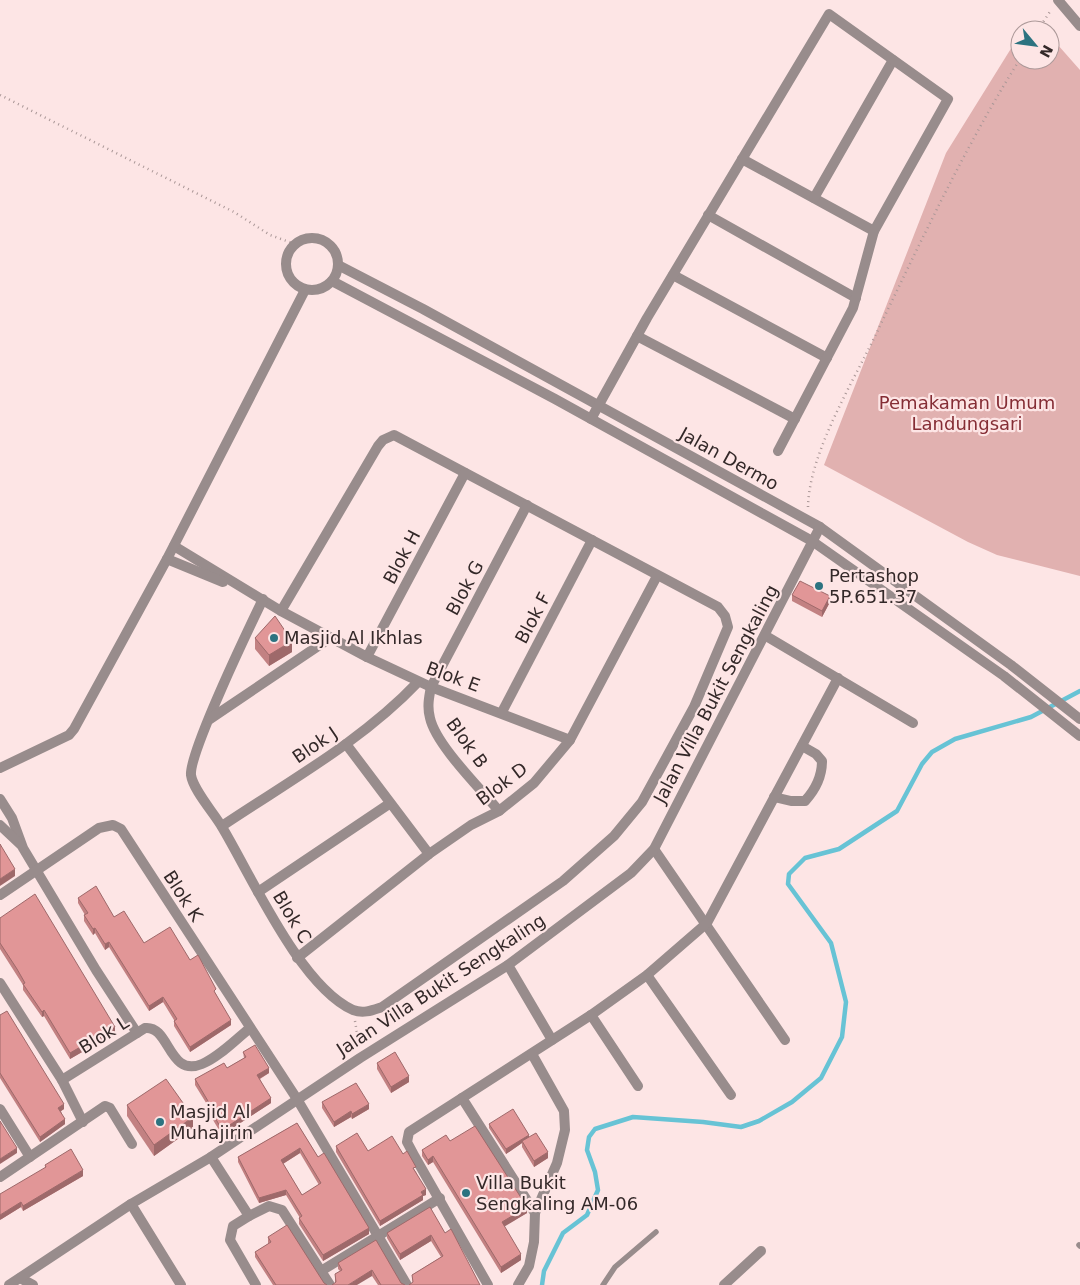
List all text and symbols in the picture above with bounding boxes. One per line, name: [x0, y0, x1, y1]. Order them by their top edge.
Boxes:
north arrow: [1010, 20, 1060, 70]
text: N: [1037, 42, 1056, 60]
park label: Pemakaman Umum Landungsari: [879, 392, 1055, 434]
street label: Jalan Dermo: [675, 422, 782, 494]
street label: Blok H: [379, 526, 424, 587]
street label: Blok G: [442, 557, 488, 619]
place label: Pertashop 5P.651.37: [829, 565, 919, 607]
marker: Pertashop 5P.651.37: [813, 580, 825, 592]
street label: Jalan Villa Bukit Sengkaling: [648, 581, 782, 807]
street label: Blok F: [510, 589, 555, 647]
place label: Masjid Al Ikhlas: [284, 627, 423, 648]
marker: Masjid Al Ikhlas: [268, 632, 280, 644]
street label: Blok E: [423, 657, 483, 696]
street label: Blok B: [442, 714, 493, 772]
street label: Blok J: [288, 722, 341, 767]
street label: Blok D: [472, 758, 531, 810]
street label: Blok K: [159, 866, 208, 926]
street label: Blok C: [269, 887, 316, 947]
street label: Jalan Villa Bukit Sengkaling: [332, 909, 549, 1061]
street label: Blok L: [75, 1011, 132, 1058]
place label: Masjid Al Muhajirin: [170, 1101, 253, 1143]
marker: Masjid Al Muhajirin: [154, 1116, 166, 1128]
place label: Villa Bukit Sengkaling AM-06: [476, 1172, 638, 1214]
marker: Villa Bukit Sengkaling AM-06: [460, 1187, 472, 1199]

